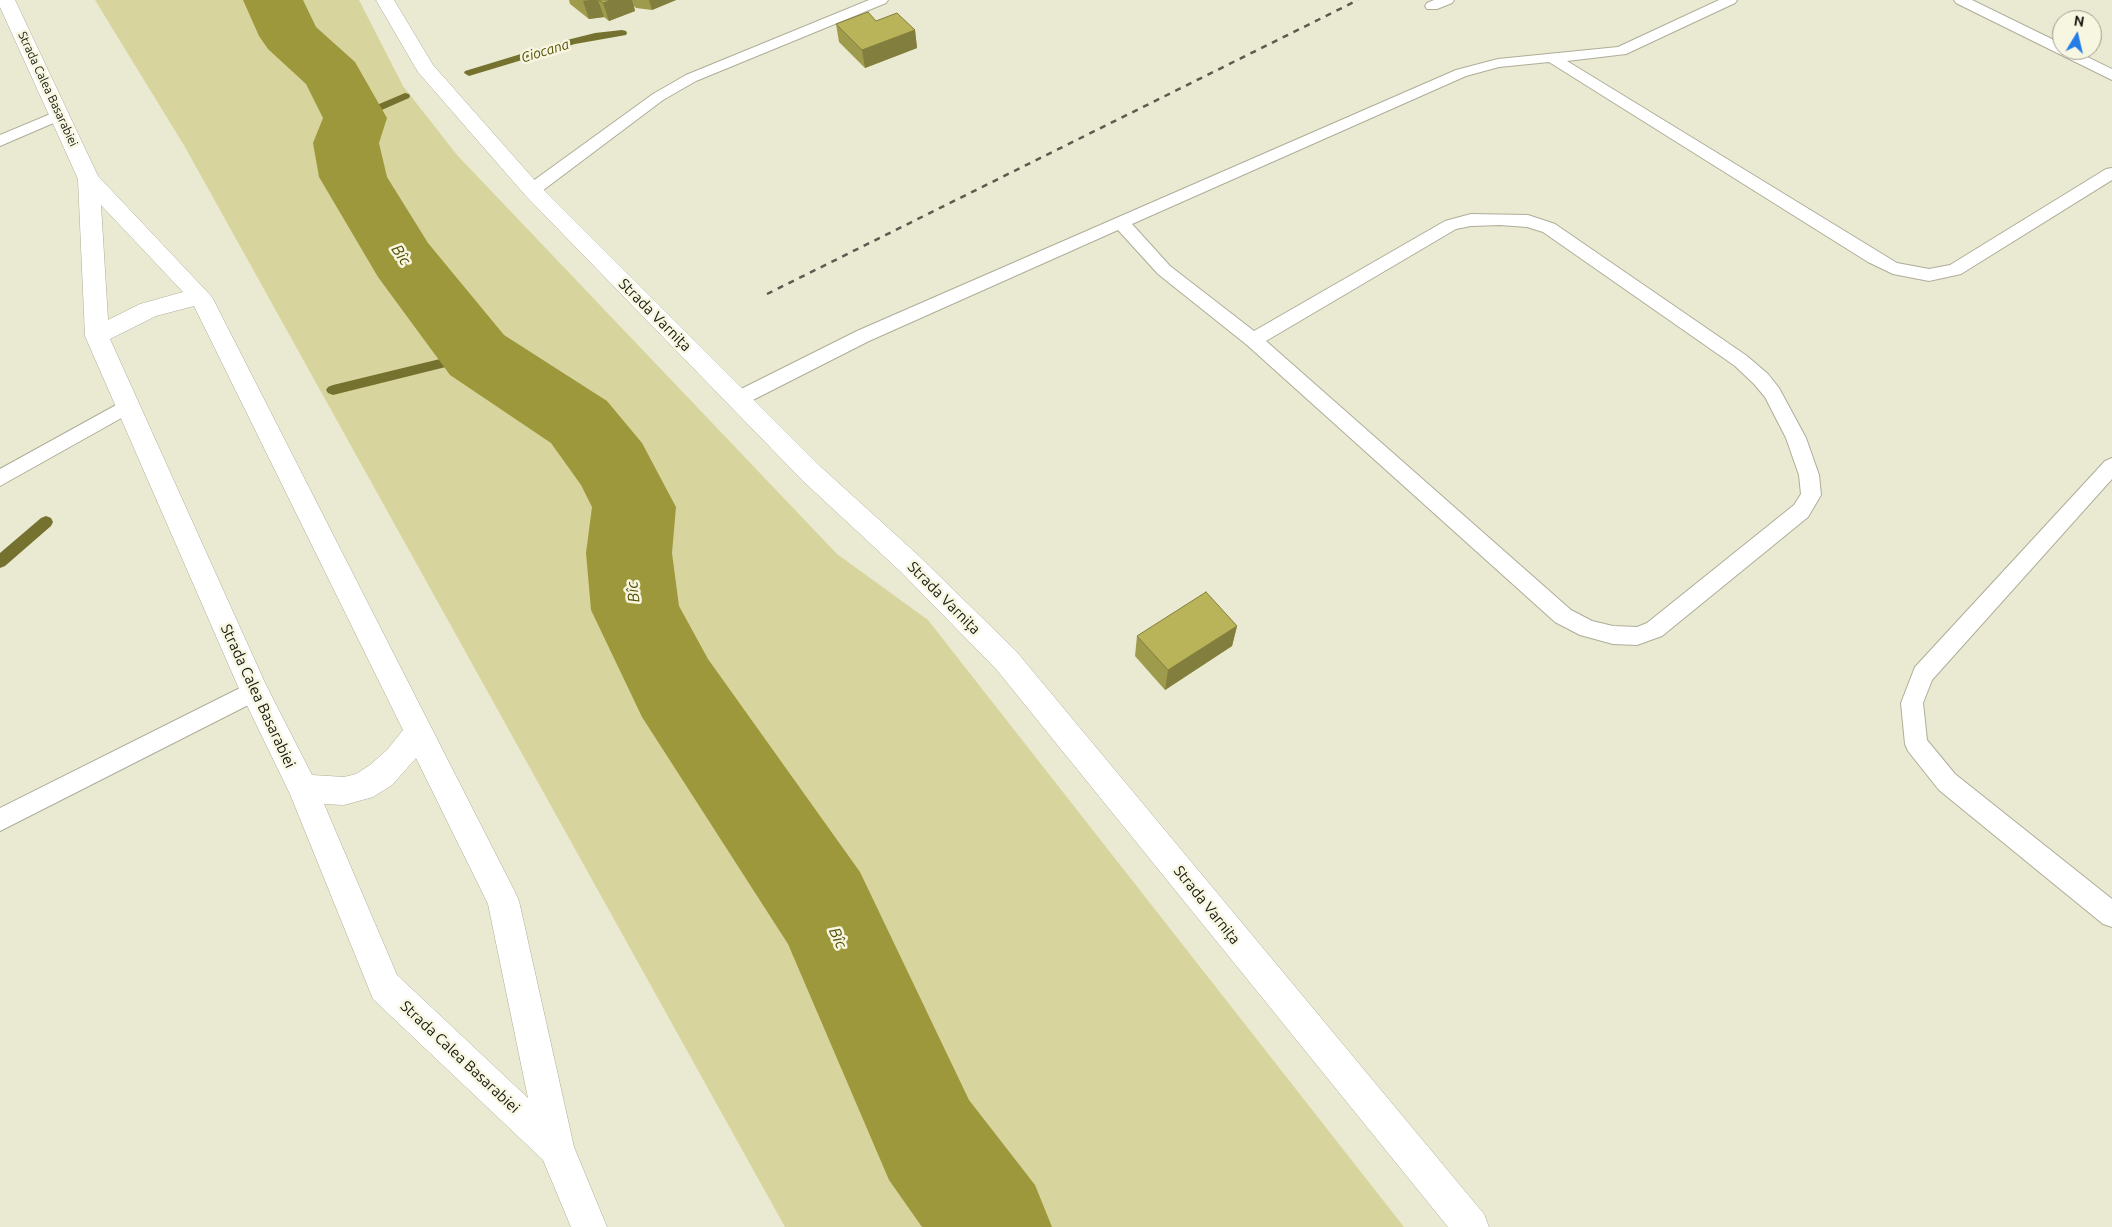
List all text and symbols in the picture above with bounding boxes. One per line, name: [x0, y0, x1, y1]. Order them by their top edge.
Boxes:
north arrow: [2052, 10, 2102, 60]
text: N: [2073, 12, 2086, 30]
street label: Strada Calea Basarabiei: [15, 29, 81, 149]
water label: Ciocana: [519, 36, 571, 66]
water label: Bîc: [387, 241, 415, 269]
street label: Strada Varnița: [615, 275, 695, 355]
street label: Strada Varnița: [904, 558, 984, 638]
water label: Bîc: [622, 580, 644, 604]
street label: Strada Calea Basarabiei: [217, 621, 299, 771]
street label: Strada Varnița: [1170, 862, 1244, 948]
water label: Bîc: [825, 924, 851, 952]
street label: Strada Calea Basarabiei: [397, 997, 523, 1117]

